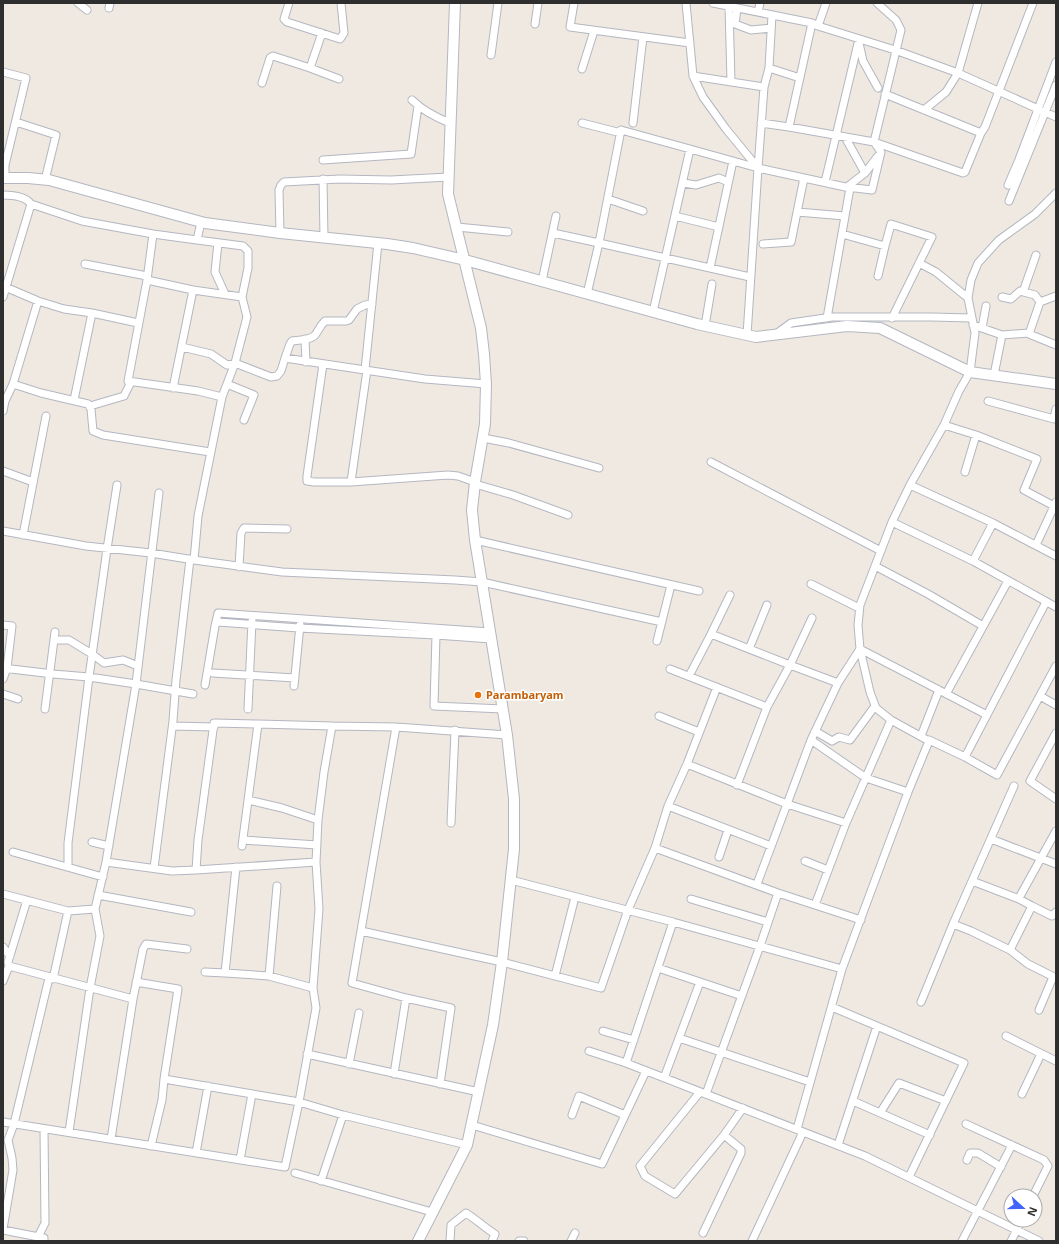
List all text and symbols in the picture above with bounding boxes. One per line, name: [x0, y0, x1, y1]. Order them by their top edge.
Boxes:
place label: Parambaryam: [486, 687, 563, 702]
marker: Parambaryam: [473, 690, 483, 700]
north arrow: [1003, 1188, 1043, 1228]
text: N: [1024, 1205, 1041, 1219]

